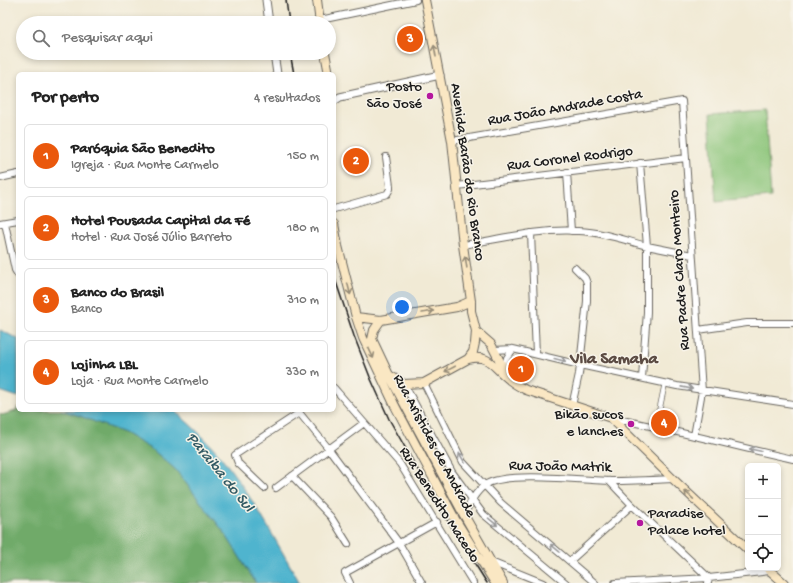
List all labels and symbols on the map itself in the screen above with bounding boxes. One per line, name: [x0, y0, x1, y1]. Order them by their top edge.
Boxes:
pin: 3: [397, 24, 423, 54]
one-way arrow: [431, 45, 439, 58]
place label: Posto São José: [366, 78, 422, 113]
street label: Avenida Barão do Rio Branco: [446, 82, 488, 262]
street label: Rua João Andrade Costa: [486, 85, 644, 130]
marker: Posto São José: [425, 91, 435, 101]
street label: Rua Coronel Rodrigo: [506, 142, 634, 176]
pin: 2: [343, 146, 369, 176]
street label: Rua Padre Claro Monteiro: [665, 189, 695, 351]
one-way arrow: [461, 256, 469, 269]
one-way arrow: [345, 282, 353, 295]
your location: [392, 297, 412, 317]
one-way arrow: [421, 308, 434, 316]
one-way arrow: [368, 347, 375, 359]
district label: Vila Samaha: [569, 350, 659, 370]
pin: 1: [508, 354, 534, 384]
one-way arrow: [553, 357, 566, 364]
one-way arrow: [444, 366, 456, 373]
street label: Rua Aristides de Andrade: [389, 371, 480, 521]
one-way arrow: [680, 384, 693, 392]
place label: Bikão sucos e lanches: [554, 406, 623, 441]
pin: 4: [651, 408, 677, 438]
marker: Bikão sucos e lanches: [626, 419, 636, 429]
water label: Paraiba do Sul: [181, 429, 258, 518]
street label: Rua Benedito Macedo: [395, 444, 483, 567]
one-way arrow: [749, 446, 762, 454]
one-way arrow: [458, 452, 466, 464]
street label: Rua João Matrik: [509, 457, 613, 477]
one-way arrow: [684, 490, 694, 499]
place label: Paradise Palace hotel: [647, 505, 726, 540]
one-way arrow: [488, 517, 498, 526]
marker: Paradise Palace hotel: [635, 518, 645, 528]
one-way arrow: [550, 544, 560, 553]

